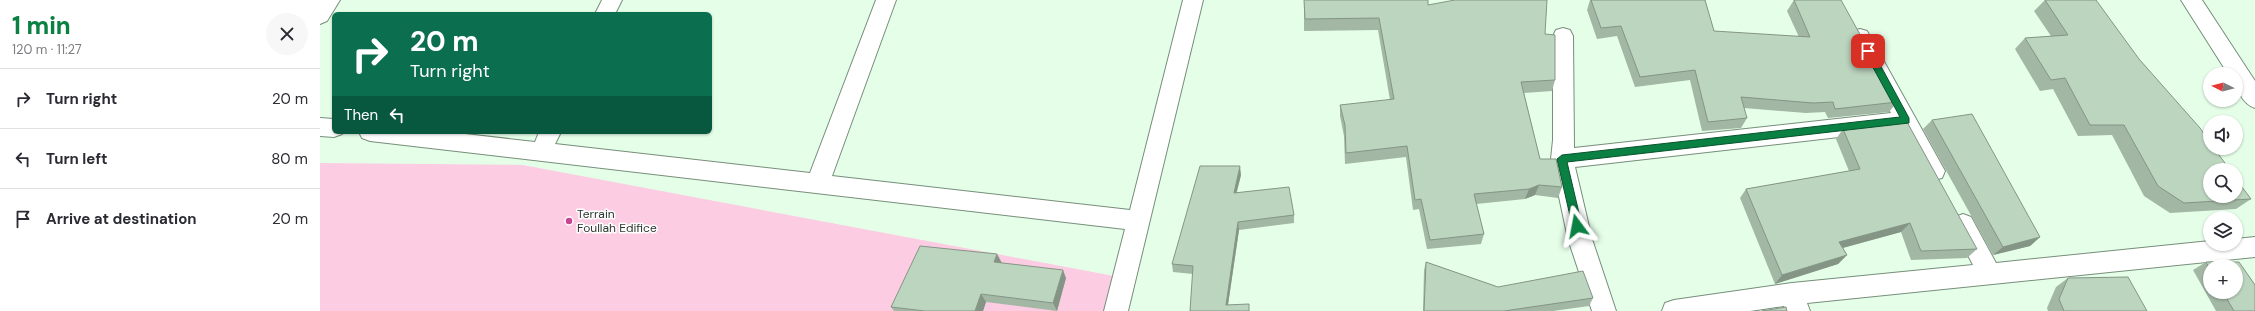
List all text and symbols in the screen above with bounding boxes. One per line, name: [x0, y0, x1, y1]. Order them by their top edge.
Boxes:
text: 1 min: [12, 10, 71, 41]
button: close: [266, 13, 308, 55]
text: 20 m: [410, 23, 479, 60]
icon: right: [344, 28, 396, 80]
pin: [1851, 34, 1885, 68]
icon: arrive: [1857, 40, 1879, 62]
text: 120 m · 11:27: [12, 41, 82, 58]
text: Turn right: [410, 59, 490, 83]
north arrow: [2203, 67, 2243, 107]
map controls: [2203, 67, 2243, 299]
icon: right: [12, 88, 34, 110]
text: Turn right: [46, 89, 117, 109]
text: 20 m: [272, 89, 308, 109]
icon: left: [386, 104, 408, 126]
text: Then: [344, 105, 378, 125]
button: sound: [2203, 115, 2243, 155]
icon: left: [12, 148, 34, 170]
text: Turn left: [46, 149, 107, 169]
text: 80 m: [271, 149, 308, 169]
button: search: [2203, 163, 2243, 203]
position arrow: [1556, 205, 1598, 247]
place label: Terrain Foullah Edifice: [577, 206, 657, 236]
icon: arrive: [12, 208, 34, 230]
text: Arrive at destination: [46, 209, 197, 229]
text: 20 m: [272, 209, 308, 229]
button: layers: [2203, 211, 2243, 251]
marker: Terrain Foullah Edifice: [564, 216, 574, 226]
button: +: [2203, 259, 2243, 299]

